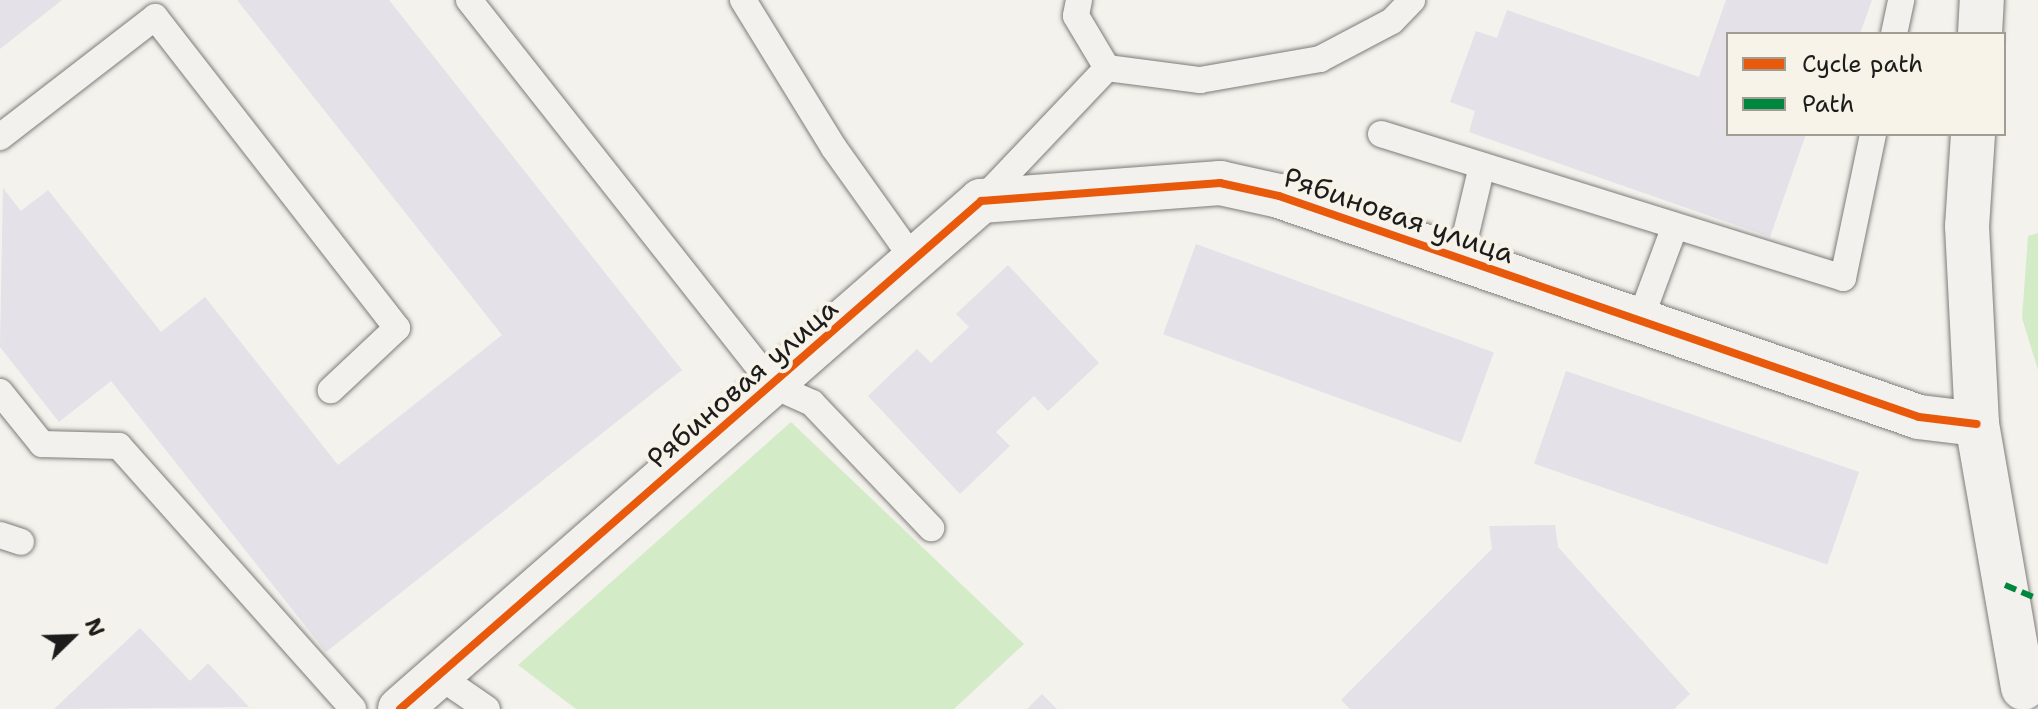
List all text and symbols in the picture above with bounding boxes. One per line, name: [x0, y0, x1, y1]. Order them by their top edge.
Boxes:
legend: [1726, 32, 2006, 136]
text: Cycle path: [1802, 48, 1923, 80]
text: Path: [1802, 88, 1854, 120]
street label: Рябиновая улица: [1279, 160, 1519, 270]
street label: Рябиновая улица: [640, 291, 844, 475]
north arrow: [32, 597, 112, 677]
text: N: [78, 614, 111, 641]

